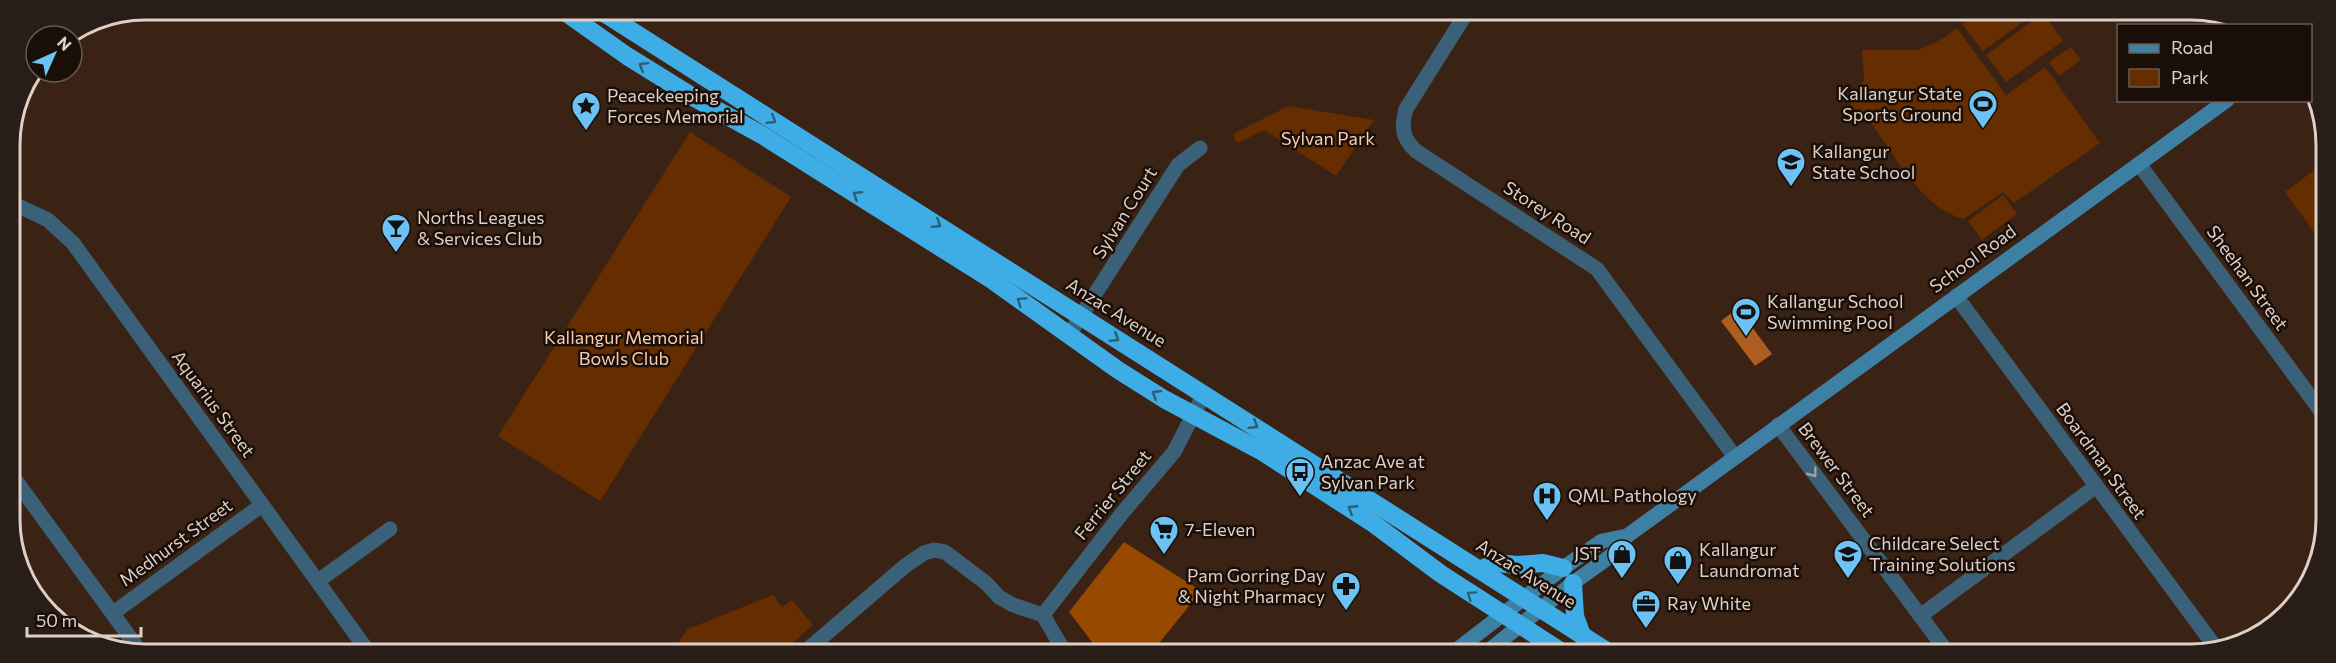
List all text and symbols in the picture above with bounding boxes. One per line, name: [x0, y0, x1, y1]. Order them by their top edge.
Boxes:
north arrow: [24, 24, 84, 84]
legend: [2117, 24, 2312, 102]
text: N: [54, 32, 76, 54]
text: Road: [2171, 36, 2213, 58]
one-way arrow: [639, 62, 649, 74]
text: Park: [2171, 66, 2209, 88]
place label: Kallangur State Sports Ground: [1837, 82, 1962, 125]
place label: Peacekeeping Forces Memorial: [607, 84, 744, 127]
sports icon: Kallangur State Sports Ground: [1967, 88, 1999, 130]
place icon: Peacekeeping Forces Memorial: [570, 90, 602, 132]
one-way arrow: [765, 113, 776, 124]
park label: Sylvan Park: [1281, 127, 1375, 149]
place label: Kallangur State School: [1812, 140, 1915, 183]
school or university icon: Kallangur State School: [1775, 146, 1807, 188]
street label: Sylvan Court: [1087, 163, 1161, 262]
street label: Storey Road: [1500, 176, 1595, 248]
one-way arrow: [853, 191, 864, 202]
place label: Norths Leagues & Services Club: [417, 206, 545, 249]
bar icon: Norths Leagues & Services Club: [380, 212, 412, 254]
one-way arrow: [931, 217, 941, 229]
street label: School Road: [1925, 220, 2020, 297]
street label: Sheehan Street: [2202, 221, 2293, 334]
street label: Anzac Avenue: [1063, 273, 1170, 352]
place label: Kallangur School Swimming Pool: [1767, 290, 1904, 333]
sports icon: Kallangur School Swimming Pool: [1730, 296, 1762, 338]
one-way arrow: [1017, 297, 1028, 308]
park label: Kallangur Memorial Bowls Club: [544, 326, 704, 369]
one-way arrow: [1108, 331, 1119, 342]
street label: Aquarius Street: [168, 346, 260, 461]
one-way arrow: [1152, 389, 1162, 401]
street label: Boardman Street: [2052, 398, 2152, 523]
one-way arrow: [1248, 418, 1258, 430]
street label: Brewer Street: [1794, 418, 1880, 521]
street label: Ferrier Street: [1069, 445, 1155, 544]
place label: Anzac Ave at Sylvan Park: [1321, 450, 1425, 493]
bus stop icon: Anzac Ave at Sylvan Park: [1284, 456, 1316, 498]
one-way arrow: [1806, 466, 1817, 477]
hospital icon: QML Pathology: [1531, 480, 1563, 522]
place label: QML Pathology: [1568, 484, 1697, 506]
street label: Medhurst Street: [115, 494, 236, 591]
one-way arrow: [1348, 505, 1358, 517]
supermarket icon: 7-Eleven: [1148, 514, 1180, 556]
place label: 7-Eleven: [1185, 518, 1255, 540]
place label: Childcare Select Training Solutions: [1869, 532, 2016, 575]
street label: Anzac Avenue: [1473, 534, 1580, 613]
shop icon: JST: [1606, 538, 1638, 580]
place label: Kallangur Laundromat: [1699, 538, 1800, 581]
school or university icon: Childcare Select Training Solutions: [1832, 538, 1864, 580]
place label: JST: [1574, 542, 1601, 564]
shop icon: Kallangur Laundromat: [1662, 544, 1694, 586]
place label: Pam Gorring Day & Night Pharmacy: [1178, 564, 1325, 607]
pharmacy icon: Pam Gorring Day & Night Pharmacy: [1330, 570, 1362, 612]
office icon: Ray White: [1630, 588, 1662, 630]
one-way arrow: [1467, 591, 1478, 602]
place label: Ray White: [1667, 592, 1751, 614]
scale bar: [27, 600, 141, 638]
text: 50 m: [36, 609, 77, 631]

